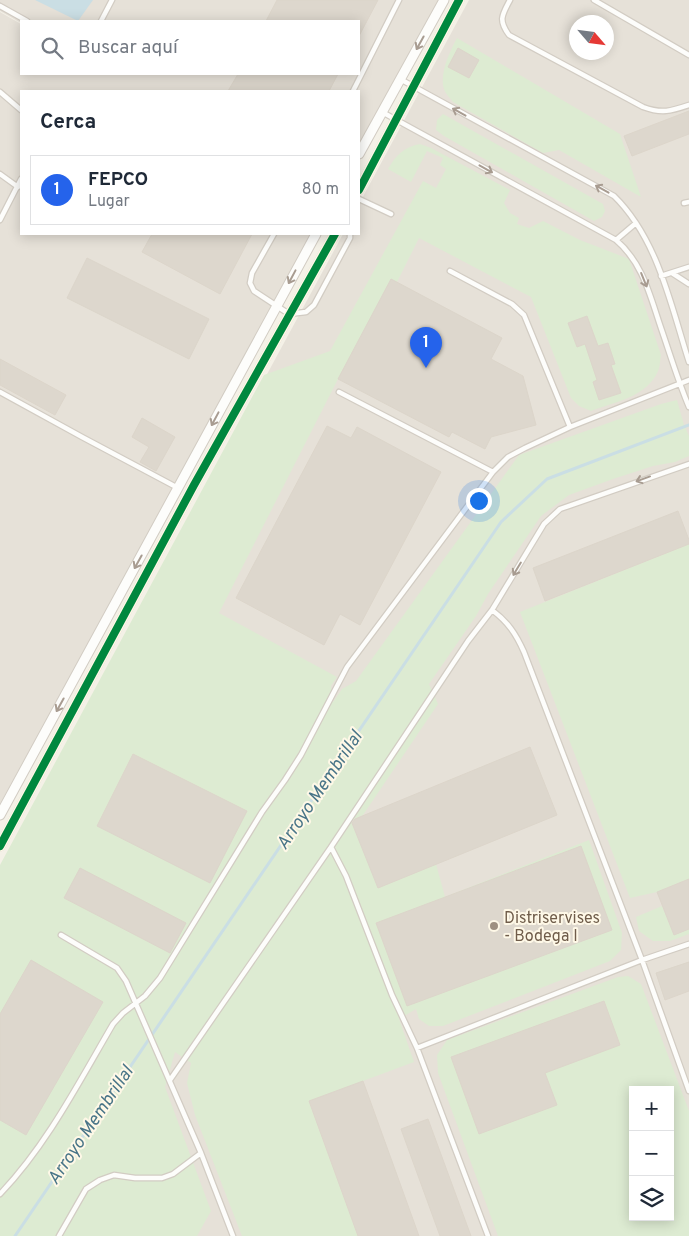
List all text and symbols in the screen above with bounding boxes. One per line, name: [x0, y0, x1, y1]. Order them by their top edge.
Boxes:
north arrow: [569, 15, 614, 60]
search box: [20, 20, 360, 75]
icon: search: [38, 34, 66, 62]
one-way arrow: [415, 35, 425, 50]
text: Buscar aquí: [78, 36, 178, 60]
one-way arrow: [452, 107, 467, 117]
text: Cerca: [40, 109, 96, 136]
one-way arrow: [478, 165, 493, 174]
text: FEPCO: [88, 168, 148, 192]
text: 1: [54, 180, 60, 200]
text: 80 m: [302, 180, 339, 200]
one-way arrow: [595, 184, 610, 194]
text: Lugar: [88, 192, 130, 212]
one-way arrow: [287, 269, 297, 283]
one-way arrow: [640, 271, 649, 287]
pin: 1: [410, 327, 442, 368]
one-way arrow: [210, 412, 220, 427]
one-way arrow: [635, 475, 651, 484]
your location: [466, 488, 492, 514]
one-way arrow: [132, 555, 142, 569]
one-way arrow: [511, 561, 521, 575]
one-way arrow: [55, 697, 64, 712]
water label: Arroyo Membrillal: [272, 726, 369, 855]
place label: Distriservises - Bodega I: [504, 909, 600, 947]
marker: Distriservises - Bodega I: [488, 920, 500, 932]
water label: Arroyo Membrillal: [43, 1061, 140, 1190]
map controls: [629, 1086, 674, 1221]
button: +: [629, 1086, 674, 1131]
button: −: [629, 1131, 674, 1176]
button: layers: [629, 1176, 674, 1221]

